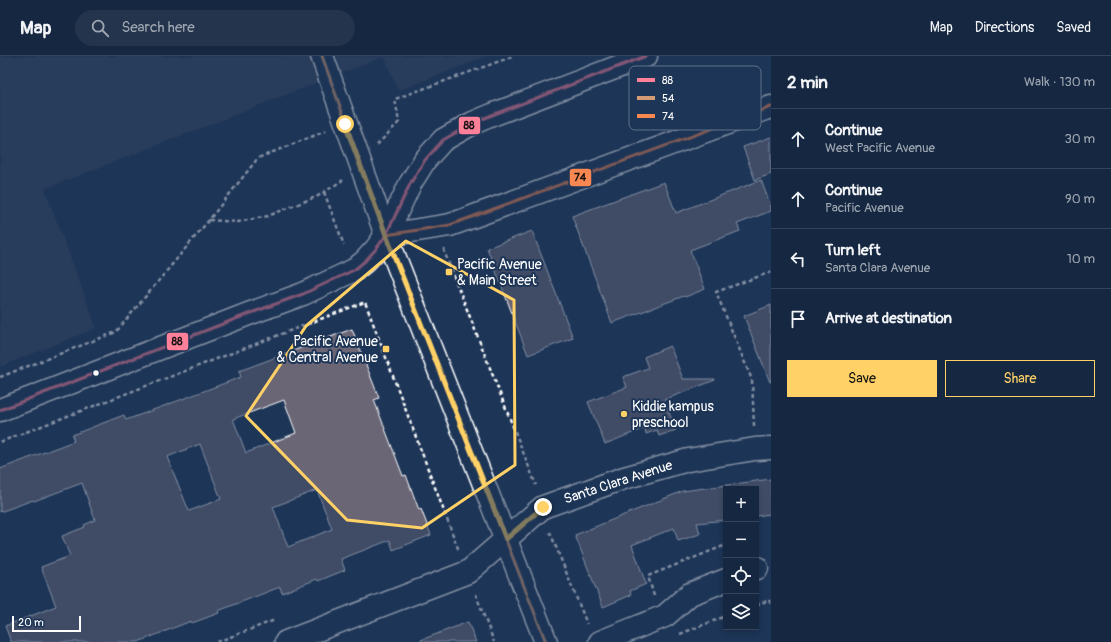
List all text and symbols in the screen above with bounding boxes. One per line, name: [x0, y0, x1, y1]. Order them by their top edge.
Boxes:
search box: [75, 10, 355, 46]
text: Map: [20, 16, 51, 40]
icon: search: [89, 17, 111, 39]
text: Search here: [121, 18, 195, 37]
text: Map: [930, 19, 953, 36]
text: Directions: [975, 19, 1034, 36]
text: Saved: [1056, 19, 1091, 36]
legend: [629, 66, 761, 130]
text: 2 min: [787, 72, 828, 93]
text: 88: [662, 74, 674, 87]
text: Walk · 130 m: [1024, 74, 1095, 90]
text: 54: [662, 92, 675, 105]
text: 74: [662, 110, 675, 123]
route start: [336, 115, 354, 133]
line badge: 88: [458, 116, 481, 135]
text: 88: [463, 119, 475, 132]
text: Continue: [825, 121, 883, 140]
icon: ahead: [787, 128, 809, 150]
text: 30 m: [1065, 131, 1095, 147]
text: West Pacific Avenue: [825, 140, 935, 156]
line badge: 74: [569, 168, 592, 187]
text: 74: [574, 171, 587, 184]
text: Continue: [825, 181, 883, 200]
icon: ahead: [787, 188, 809, 210]
text: 90 m: [1065, 191, 1095, 207]
text: Pacific Avenue: [825, 200, 904, 216]
text: Turn left: [825, 241, 881, 260]
icon: left: [787, 248, 809, 270]
text: 10 m: [1067, 251, 1095, 267]
place label: Pacific Avenue & Main Street: [457, 256, 542, 289]
text: Santa Clara Avenue: [825, 260, 930, 276]
marker: Pacific Avenue & Main Street: [444, 267, 454, 277]
icon: arrive: [787, 308, 809, 330]
text: Arrive at destination: [825, 309, 952, 328]
line badge: 88: [166, 332, 189, 351]
place label: Pacific Avenue & Central Avenue: [277, 333, 378, 366]
text: 88: [171, 335, 183, 348]
marker: Pacific Avenue & Central Avenue: [381, 344, 391, 354]
button: Save: [787, 360, 937, 397]
button: Share: [945, 360, 1095, 397]
unlabelled marker: [91, 368, 101, 378]
place label: Kiddie kampus preschool: [632, 398, 715, 431]
marker: Kiddie kampus preschool: [619, 409, 629, 419]
street label: Santa Clara Avenue: [561, 456, 675, 508]
map controls: [723, 486, 759, 630]
button: +: [723, 486, 759, 522]
route end: [534, 498, 552, 516]
button: −: [723, 522, 759, 558]
button: locate: [723, 558, 759, 594]
button: layers: [723, 594, 759, 630]
scale bar: [12, 614, 81, 633]
text: 20 m: [18, 616, 44, 629]

